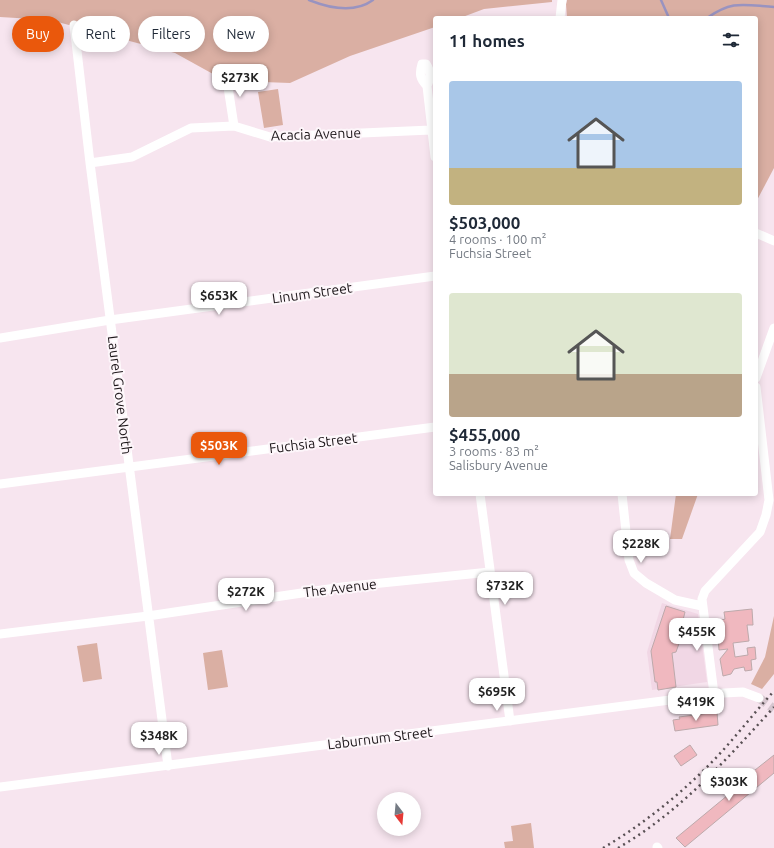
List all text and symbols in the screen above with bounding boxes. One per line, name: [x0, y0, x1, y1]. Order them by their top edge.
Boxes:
chip: Buy: [12, 16, 64, 52]
chip: Rent: [72, 16, 130, 52]
chip: Filters: [138, 16, 205, 52]
chip: New: [213, 16, 269, 52]
icon: filters: [720, 29, 742, 51]
text: 11 homes: [449, 31, 525, 50]
pin: $273K: [212, 64, 268, 98]
text: $273K: [221, 70, 259, 84]
icon: home: [560, 107, 632, 179]
street label: Acacia Avenue: [271, 124, 361, 144]
text: $503,000: [449, 213, 520, 232]
text: 4 rooms · 100 m²: [449, 232, 546, 246]
text: Fuchsia Street: [449, 246, 531, 260]
street label: Linum Street: [271, 279, 354, 307]
pin: $653K: [191, 282, 247, 316]
text: $653K: [200, 288, 238, 302]
icon: home: [560, 319, 632, 391]
street label: Laurel Grove North: [105, 335, 135, 455]
text: $455,000: [449, 425, 520, 444]
street label: Fuchsia Street: [268, 430, 358, 456]
pin: $503K: [191, 432, 247, 466]
text: $503K: [200, 438, 238, 452]
text: 3 rooms · 83 m²: [449, 444, 539, 458]
text: Salisbury Avenue: [449, 458, 548, 472]
pin: $228K: [613, 530, 669, 564]
text: $228K: [622, 536, 660, 550]
pin: $732K: [477, 572, 533, 606]
street label: The Avenue: [302, 576, 378, 600]
pin: $272K: [218, 578, 274, 612]
text: $732K: [486, 578, 524, 592]
text: $272K: [227, 584, 265, 598]
pin: $455K: [669, 618, 725, 652]
text: $455K: [678, 624, 716, 638]
pin: $695K: [469, 678, 525, 712]
text: $695K: [478, 684, 516, 698]
pin: $419K: [668, 688, 724, 722]
text: $419K: [677, 694, 715, 708]
pin: $348K: [131, 722, 187, 756]
street label: Laburnum Street: [326, 724, 434, 752]
text: $348K: [140, 728, 178, 742]
pin: $303K: [701, 768, 757, 802]
text: $303K: [710, 774, 748, 788]
north arrow: [377, 792, 421, 836]
map controls: [377, 792, 421, 836]

